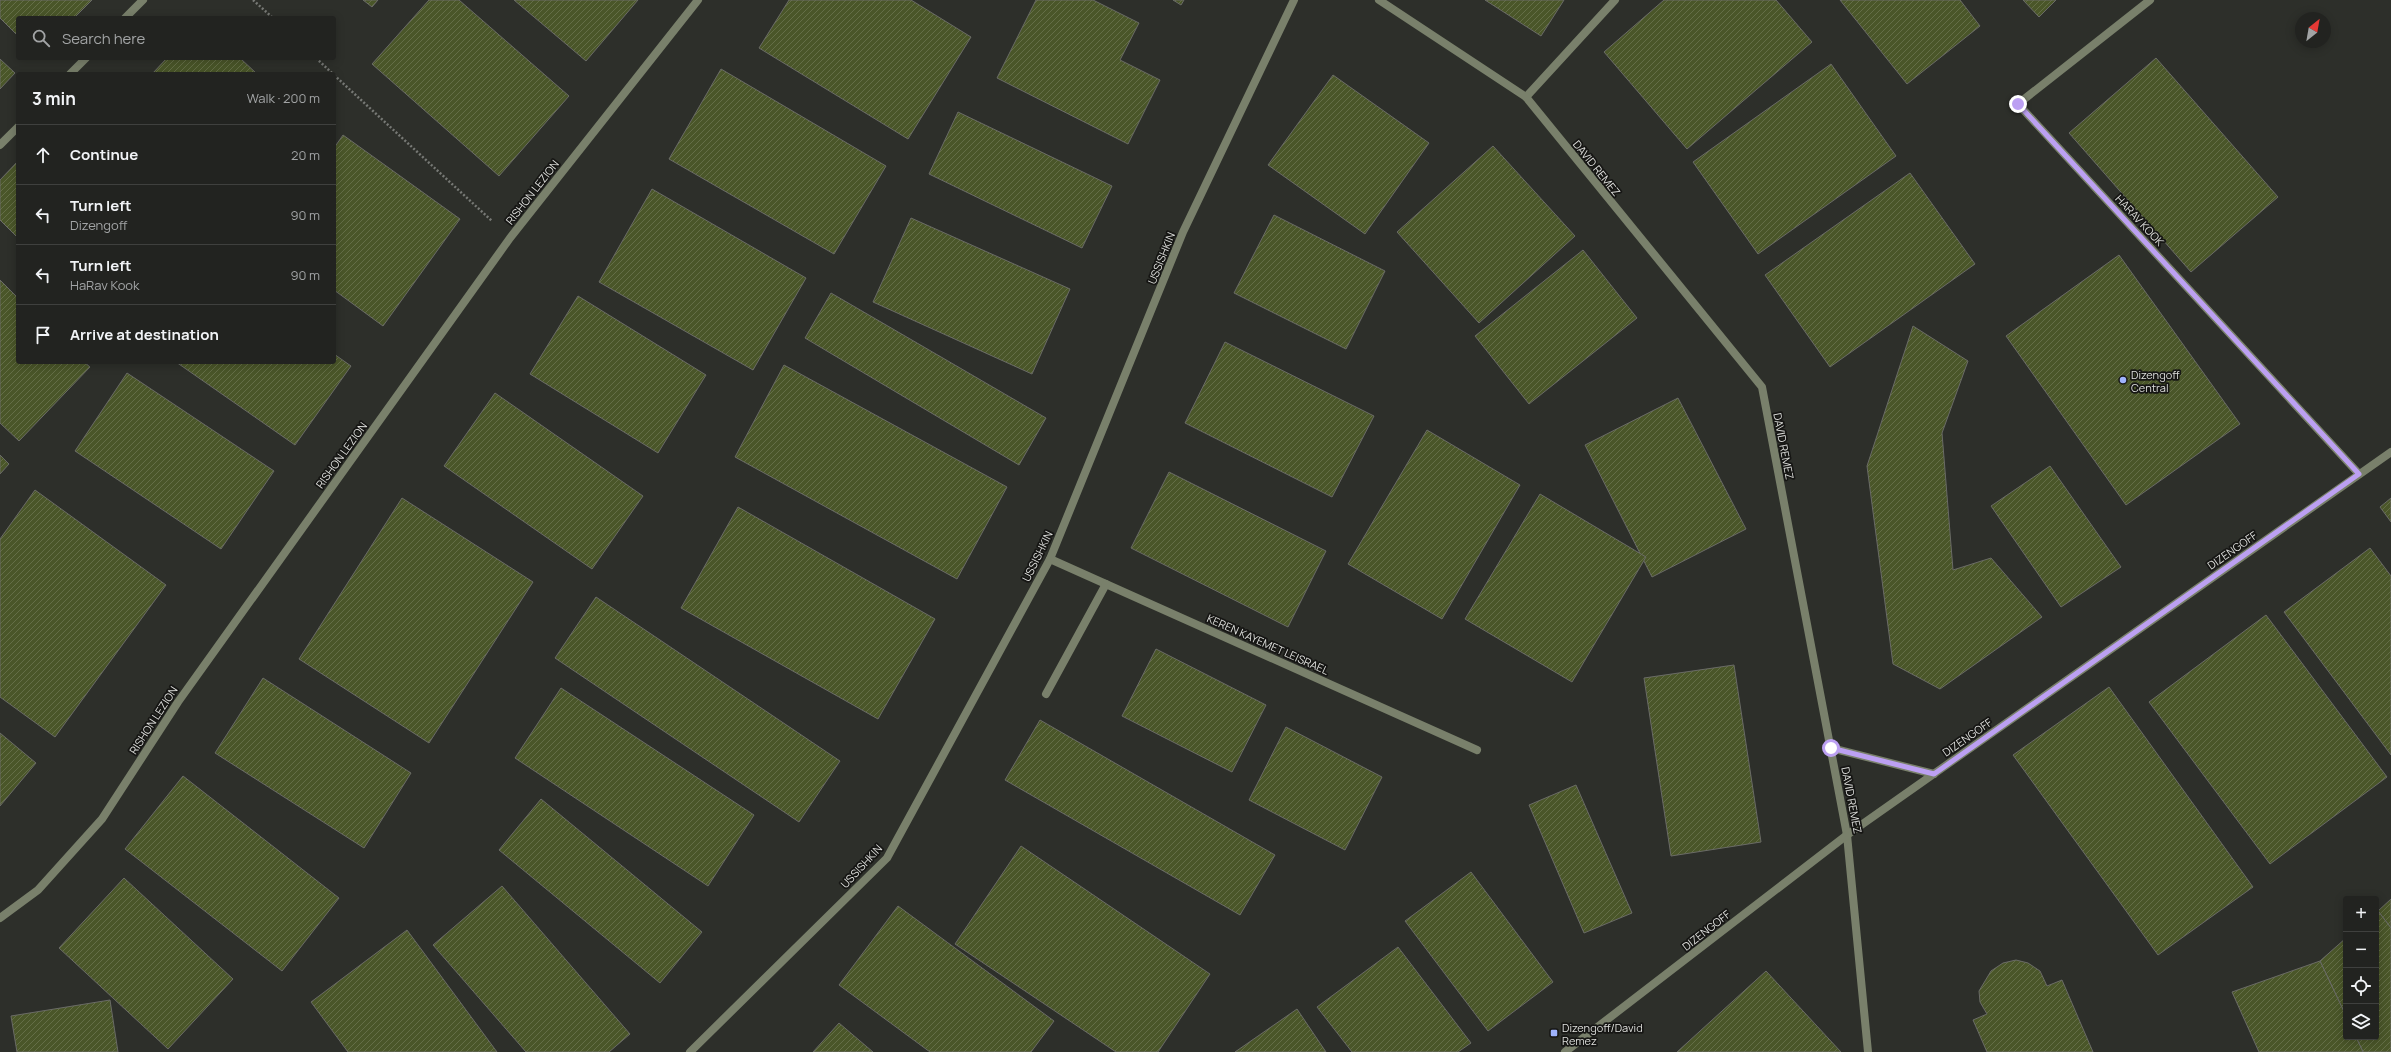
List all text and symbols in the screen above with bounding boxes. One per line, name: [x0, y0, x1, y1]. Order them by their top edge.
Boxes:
north arrow: [2295, 12, 2331, 48]
search box: [16, 16, 336, 60]
icon: search: [30, 27, 52, 49]
text: Search here: [62, 28, 145, 49]
text: 3 min: [32, 87, 76, 110]
text: Walk · 200 m: [247, 89, 320, 107]
route end: [2009, 95, 2027, 113]
street label: DAVID REMEZ: [1570, 137, 1624, 199]
icon: ahead: [32, 144, 54, 166]
text: Continue: [70, 144, 138, 165]
text: 20 m: [291, 146, 320, 164]
street label: RISHON LEZION: [502, 157, 562, 227]
street label: HARAV KOOK: [2112, 191, 2168, 249]
text: Turn left: [70, 195, 132, 216]
icon: left: [32, 204, 54, 226]
text: 90 m: [290, 206, 320, 224]
text: Dizengoff: [70, 216, 127, 234]
street label: USSISHKIN: [1144, 230, 1178, 286]
text: Turn left: [70, 255, 132, 276]
icon: left: [32, 264, 54, 286]
text: 90 m: [290, 266, 320, 284]
text: HaRav Kook: [70, 276, 140, 294]
icon: arrive: [32, 324, 54, 346]
text: Arrive at destination: [70, 324, 219, 345]
place label: Dizengoff Central: [2131, 367, 2180, 395]
marker: Dizengoff Central: [2118, 375, 2128, 385]
street label: DAVID REMEZ: [1770, 411, 1798, 481]
street label: RISHON LEZION: [312, 419, 370, 491]
street label: DIZENGOFF: [2204, 527, 2260, 573]
street label: USSISHKIN: [1018, 528, 1056, 584]
street label: KEREN KAYEMET LEISRAEL: [1205, 610, 1332, 678]
street label: RISHON LEZION: [125, 683, 181, 757]
street label: DIZENGOFF: [1939, 714, 1995, 760]
route start: [1822, 739, 1840, 757]
street label: DAVID REMEZ: [1838, 765, 1866, 835]
street label: USSISHKIN: [837, 841, 885, 891]
map controls: [2343, 896, 2379, 1040]
button: +: [2343, 896, 2379, 932]
street label: DIZENGOFF: [1679, 906, 1734, 954]
button: −: [2343, 932, 2379, 968]
button: locate: [2343, 968, 2379, 1004]
button: layers: [2343, 1004, 2379, 1040]
place label: Dizengoff/David Remez: [1562, 1020, 1643, 1048]
marker: Dizengoff/David Remez: [1549, 1028, 1559, 1038]

